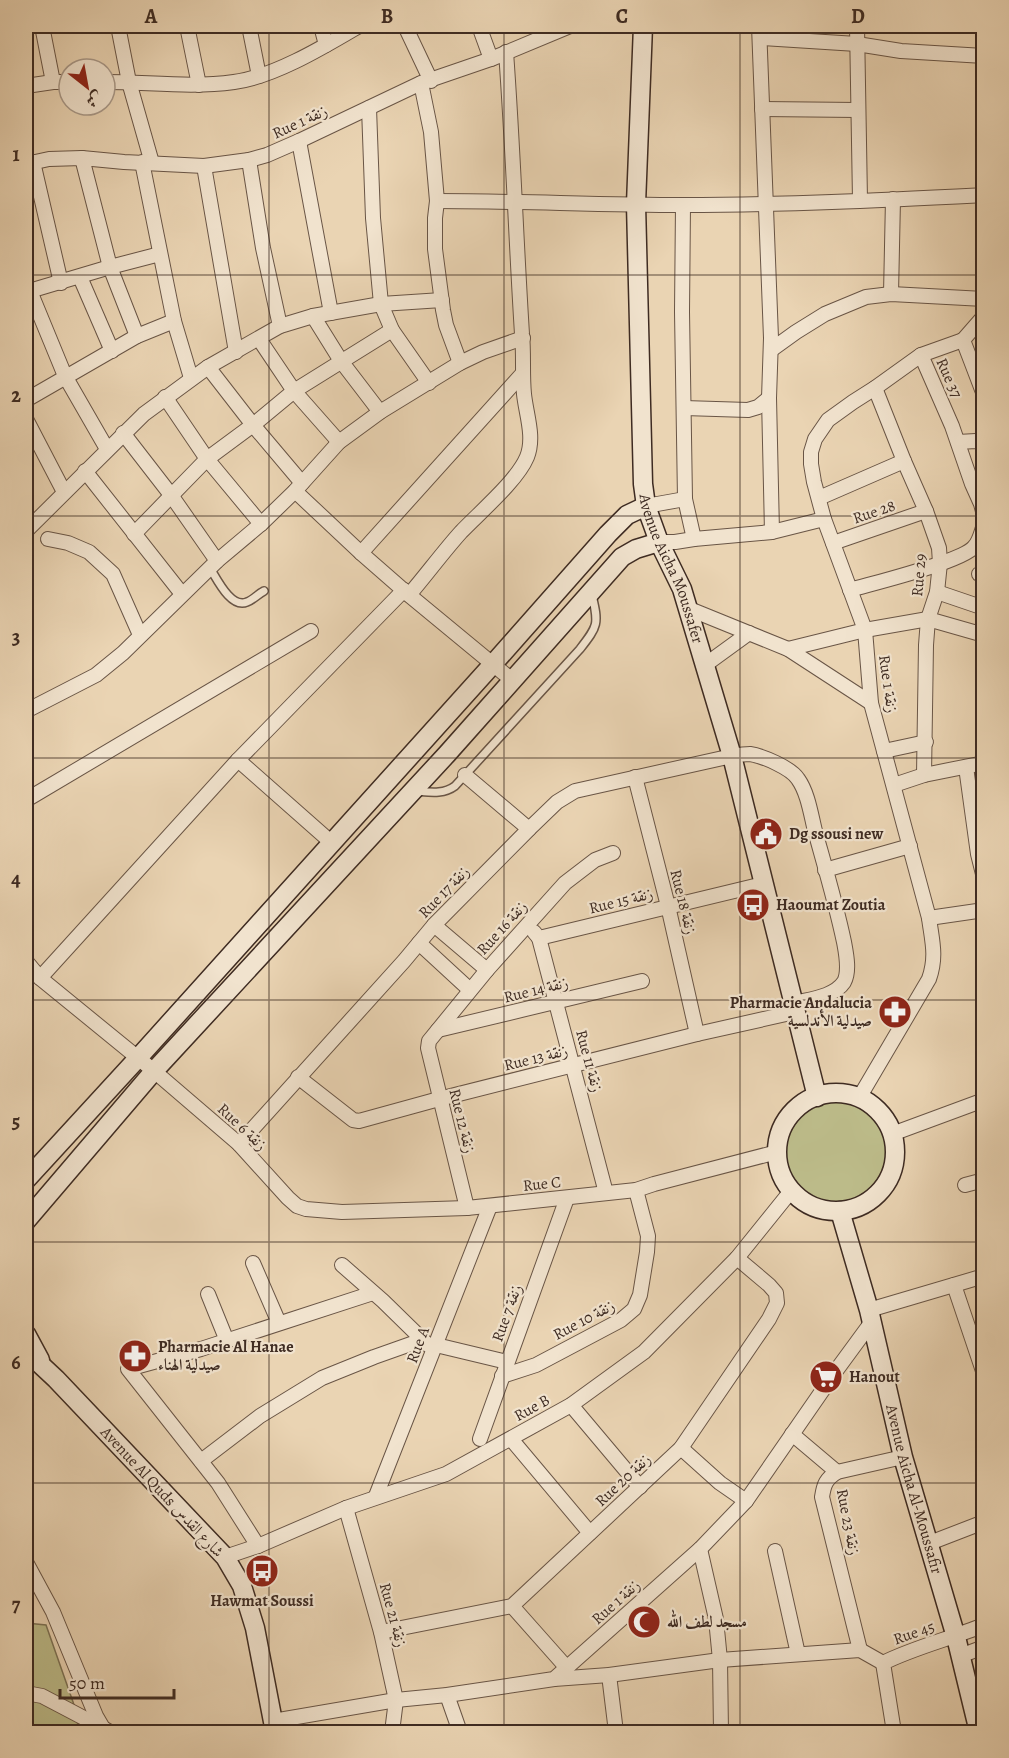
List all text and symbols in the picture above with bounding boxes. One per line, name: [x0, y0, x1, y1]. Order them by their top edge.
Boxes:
text: A: [144, 3, 158, 30]
text: B: [381, 3, 393, 30]
text: C: [616, 3, 628, 30]
text: D: [851, 3, 865, 30]
north arrow: [57, 57, 117, 117]
text: ش: [82, 85, 107, 113]
street label: Rue 1 زنقة: [269, 100, 331, 144]
text: 1: [12, 141, 20, 168]
street label: Rue 37: [930, 354, 968, 402]
text: 2: [11, 382, 21, 409]
street label: Avenue Aicha Moussafer: [633, 492, 709, 646]
street label: Rue 28: [850, 494, 898, 530]
street label: Rue 29: [906, 553, 932, 597]
text: 3: [12, 624, 20, 651]
street label: Rue 1 زنقة: [873, 654, 903, 714]
public building icon: Dg ssousi new: [748, 816, 784, 852]
place label: Dg ssousi new: [789, 823, 883, 845]
street label: Rue 17 زنقة: [413, 861, 475, 923]
text: 4: [11, 866, 21, 893]
street label: Rue 18 زنقة: [664, 867, 702, 937]
street label: Rue 15 زنقة: [587, 882, 655, 920]
bus stop icon: Haoumat Zoutia: [735, 887, 771, 923]
place label: Haoumat Zoutia: [776, 894, 886, 916]
street label: Rue 16 زنقة: [472, 896, 532, 960]
street label: Rue 14 زنقة: [501, 971, 571, 1009]
place label: Pharmacie Andalucia صيدلية الأندلسية: [730, 992, 872, 1032]
pharmacy icon: Pharmacie Andalucia صيدلية الأندلسية: [877, 994, 913, 1030]
street label: Rue 11 زنقة: [570, 1027, 608, 1095]
street label: Rue 13 زنقة: [502, 1039, 570, 1077]
street label: Rue 12 زنقة: [443, 1086, 481, 1156]
street label: Rue 6 زنقة: [212, 1098, 272, 1156]
text: 5: [12, 1108, 20, 1135]
street label: Rue C: [522, 1171, 562, 1197]
street label: Rue 7 زنقة: [486, 1281, 528, 1345]
street label: Rue 10 زنقة: [549, 1295, 619, 1345]
street label: Rue A: [401, 1323, 435, 1367]
place label: Pharmacie Al Hanae صيدلية الهناء: [158, 1336, 294, 1376]
pharmacy icon: Pharmacie Al Hanae صيدلية الهناء: [117, 1338, 153, 1374]
text: 6: [11, 1349, 21, 1376]
supermarket icon: Hanout: [808, 1359, 844, 1395]
place label: Hanout: [849, 1366, 900, 1388]
street label: Rue B: [510, 1389, 554, 1427]
street label: Avenue Aicha Al-Moussafir: [880, 1402, 948, 1576]
street label: Avenue Al Quds شارع القدس: [93, 1421, 229, 1564]
street label: Rue 20 زنقة: [590, 1448, 656, 1512]
street label: Rue 23 زنقة: [831, 1487, 865, 1557]
bus stop icon: Hawmat Soussi: [244, 1553, 280, 1589]
street label: Rue 1 زنقة: [587, 1574, 645, 1630]
street label: Rue 21 زنقة: [374, 1580, 412, 1650]
place label: Hawmat Soussi: [210, 1590, 314, 1612]
text: 7: [12, 1591, 21, 1618]
mosque icon: مسجد لطف الله: [626, 1604, 662, 1640]
place label: مسجد لطف الله: [667, 1609, 747, 1633]
street label: Rue 45: [890, 1616, 938, 1650]
scale bar: [60, 1662, 174, 1700]
text: 50 m: [69, 1671, 105, 1695]

